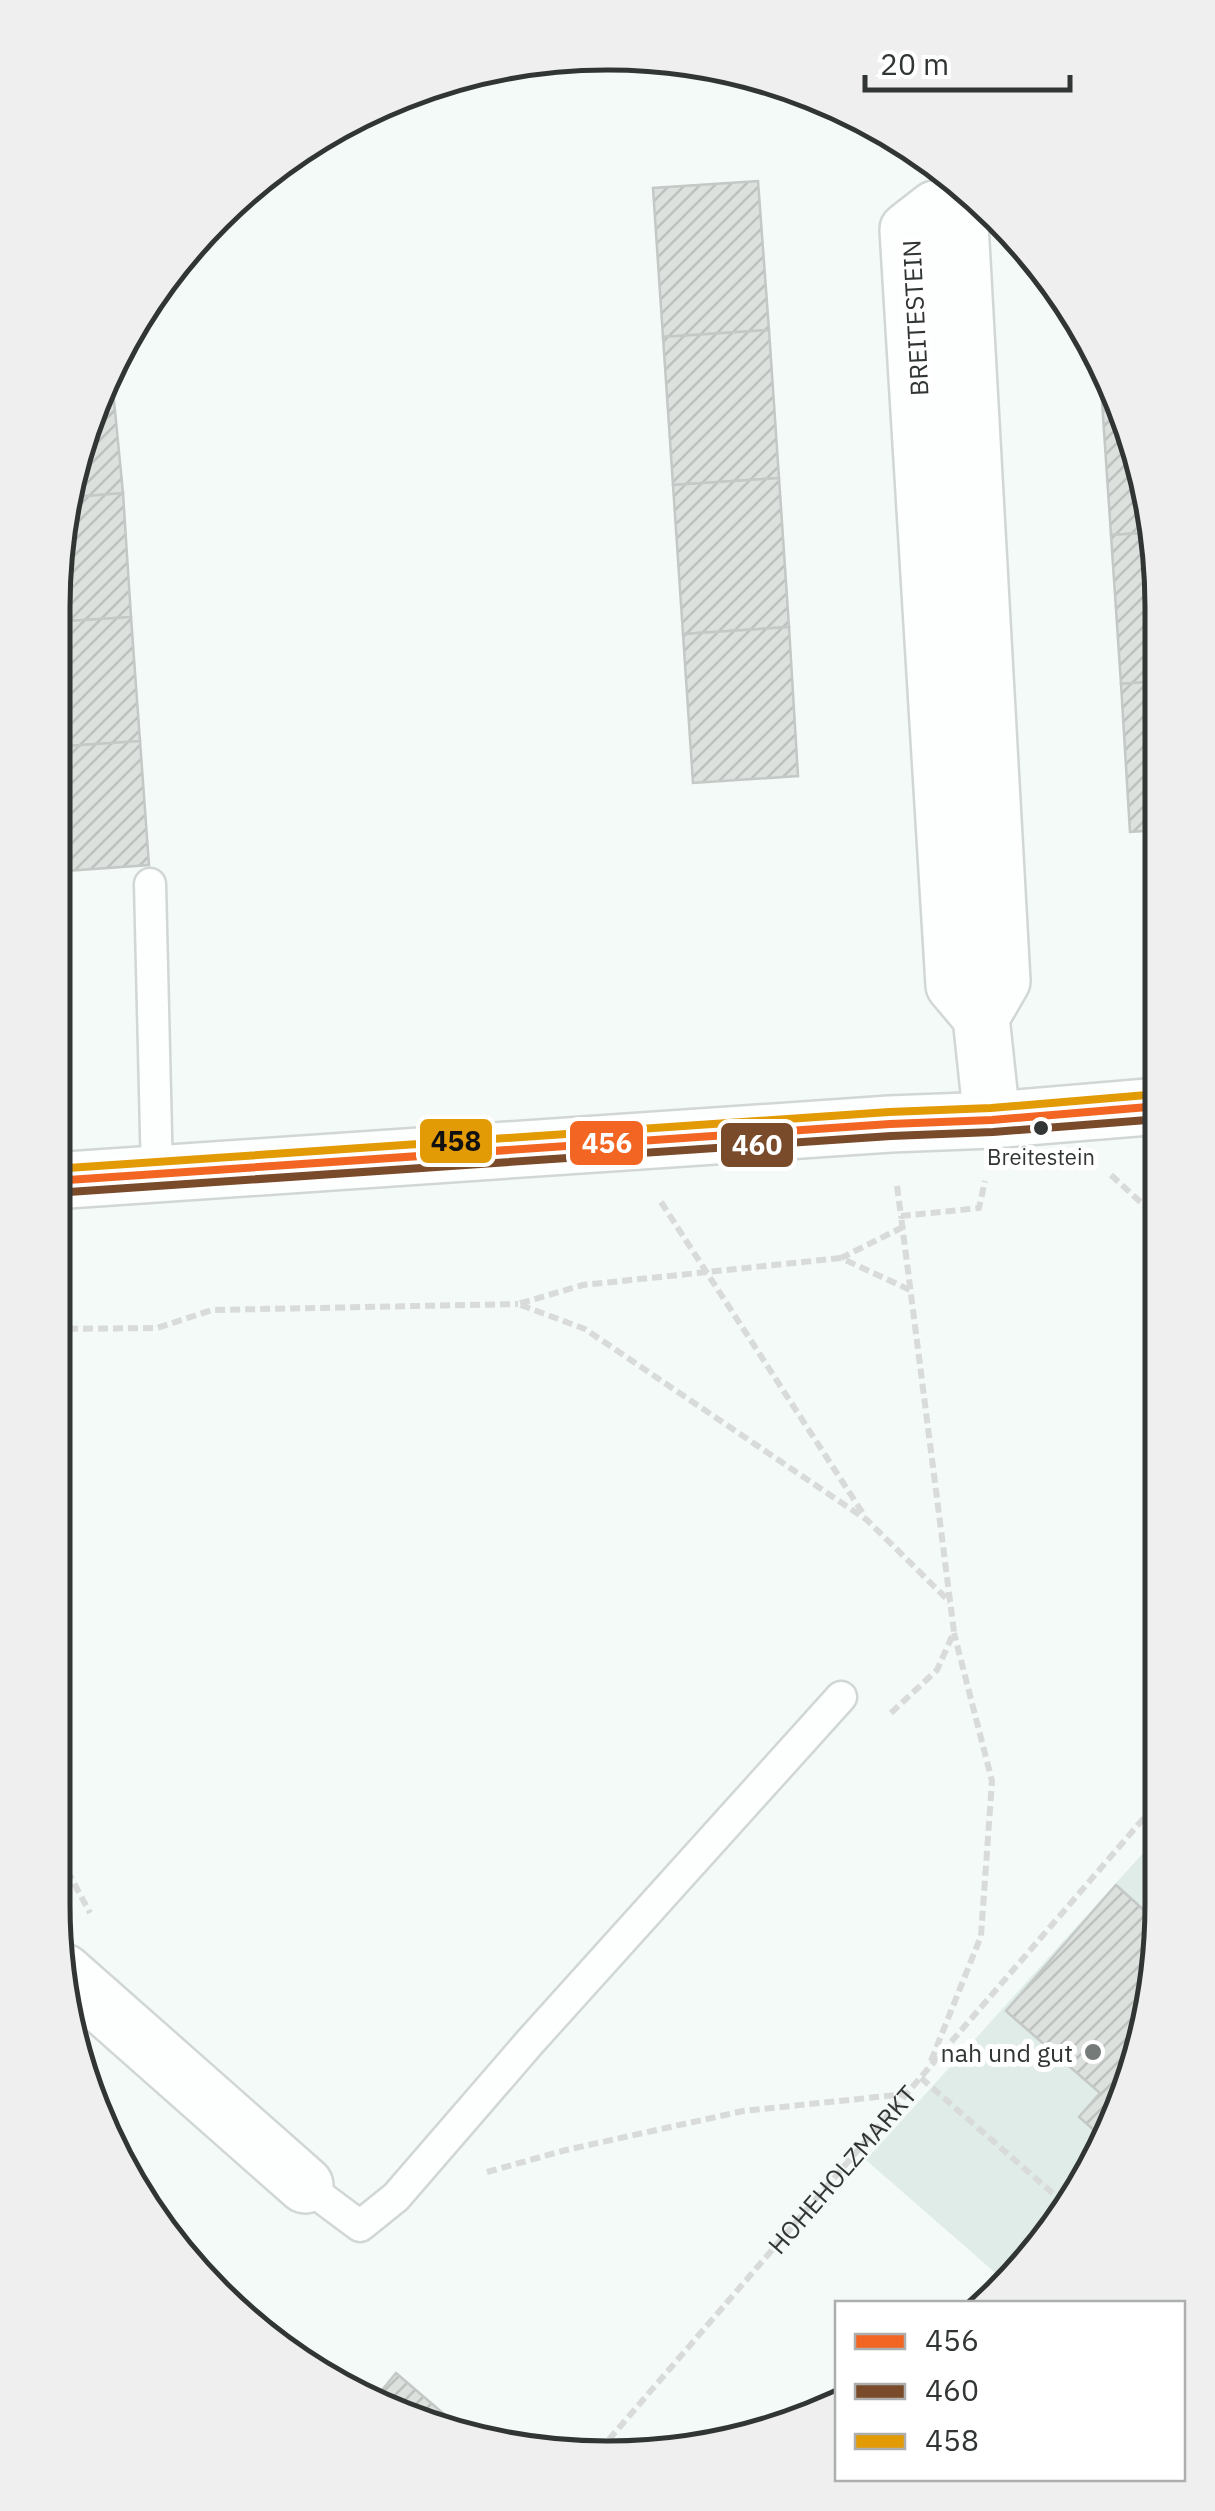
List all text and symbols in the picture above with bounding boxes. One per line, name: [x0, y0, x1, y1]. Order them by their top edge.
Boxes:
scale bar: [865, 30, 1070, 92]
text: 20 m: [880, 44, 949, 83]
street label: BREITESTEIN: [894, 239, 936, 397]
line badge: 458: [418, 1117, 494, 1165]
marker: Breitestein: [1031, 1118, 1051, 1138]
line badge: 456: [568, 1119, 645, 1167]
line badge: 460: [719, 1121, 795, 1169]
text: 458: [431, 1122, 481, 1159]
text: 456: [582, 1124, 632, 1161]
text: 460: [732, 1126, 782, 1163]
place label: Breitestein: [987, 1142, 1095, 1171]
place label: nah und gut: [940, 2036, 1073, 2069]
marker: nah und gut: [1082, 2041, 1104, 2063]
street label: HOHEHOLZMARKT: [760, 2078, 923, 2260]
legend: [835, 2301, 1185, 2481]
text: 456: [925, 2320, 979, 2359]
text: 460: [925, 2370, 979, 2409]
text: 458: [925, 2420, 979, 2459]

